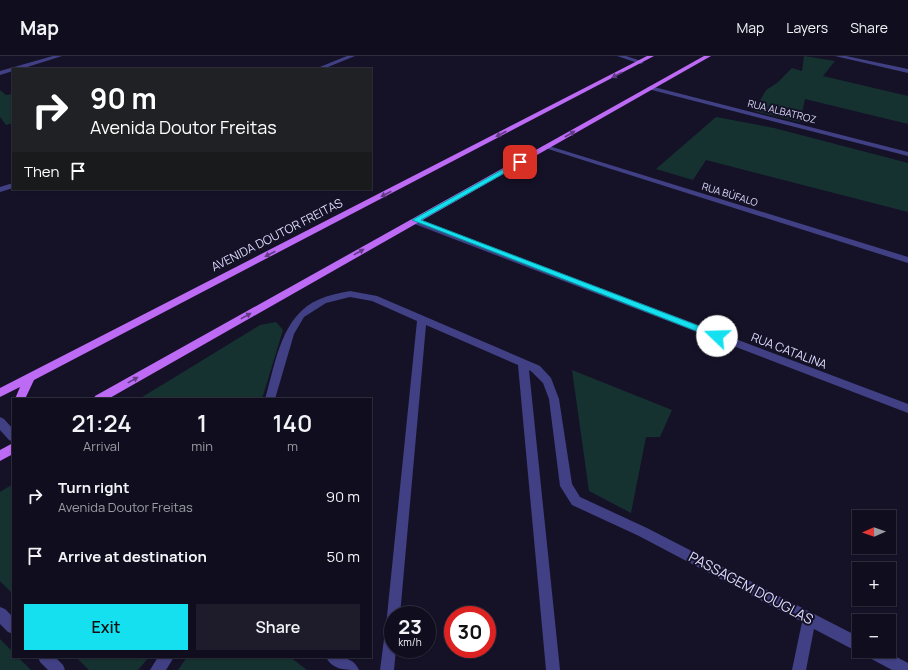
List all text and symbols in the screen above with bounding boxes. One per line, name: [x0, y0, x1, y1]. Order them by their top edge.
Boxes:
text: Map: [20, 15, 59, 41]
text: Map: [736, 18, 764, 37]
text: Layers: [786, 18, 828, 37]
text: Share: [850, 18, 888, 37]
one-way arrow: [611, 71, 623, 78]
text: 90 m: [90, 79, 157, 117]
icon: right: [24, 84, 76, 136]
street label: RUA ALBATROZ: [746, 96, 818, 126]
text: Avenida Doutor Freitas: [90, 115, 277, 139]
one-way arrow: [565, 130, 576, 137]
one-way arrow: [496, 131, 507, 137]
pin: [503, 145, 537, 179]
icon: arrive: [509, 151, 531, 173]
icon: arrive: [67, 160, 89, 182]
text: Then: [24, 161, 59, 182]
street label: RUA BÚFALO: [700, 179, 760, 209]
one-way arrow: [380, 191, 392, 197]
street label: AVENIDA DOUTOR FREITAS: [208, 194, 345, 275]
one-way arrow: [354, 249, 365, 256]
one-way arrow: [265, 250, 276, 257]
one-way arrow: [240, 313, 252, 319]
position arrow: [696, 315, 738, 357]
street label: RUA CATALINA: [749, 328, 830, 373]
one-way arrow: [127, 376, 139, 383]
text: 21:24: [72, 406, 132, 439]
text: 1: [197, 406, 207, 439]
text: 140: [272, 406, 312, 439]
text: Arrival: [83, 437, 120, 455]
text: min: [191, 437, 213, 455]
text: m: [287, 437, 298, 455]
text: Turn right: [58, 477, 129, 498]
icon: right: [24, 485, 46, 507]
text: 90 m: [326, 486, 360, 507]
text: Avenida Doutor Freitas: [58, 498, 193, 516]
north arrow: [852, 510, 896, 554]
map controls: [852, 510, 896, 658]
icon: arrive: [24, 545, 46, 567]
text: Arrive at destination: [58, 546, 207, 567]
text: 50 m: [326, 546, 360, 567]
street label: PASSAGEM DOUGLAS: [686, 547, 817, 629]
button: +: [852, 562, 896, 606]
button: Exit: [24, 604, 188, 650]
button: Share: [196, 604, 360, 650]
speed limit sign: 30: [444, 606, 496, 658]
text: 23: [398, 613, 422, 640]
button: −: [852, 614, 896, 658]
text: km/h: [398, 635, 422, 649]

